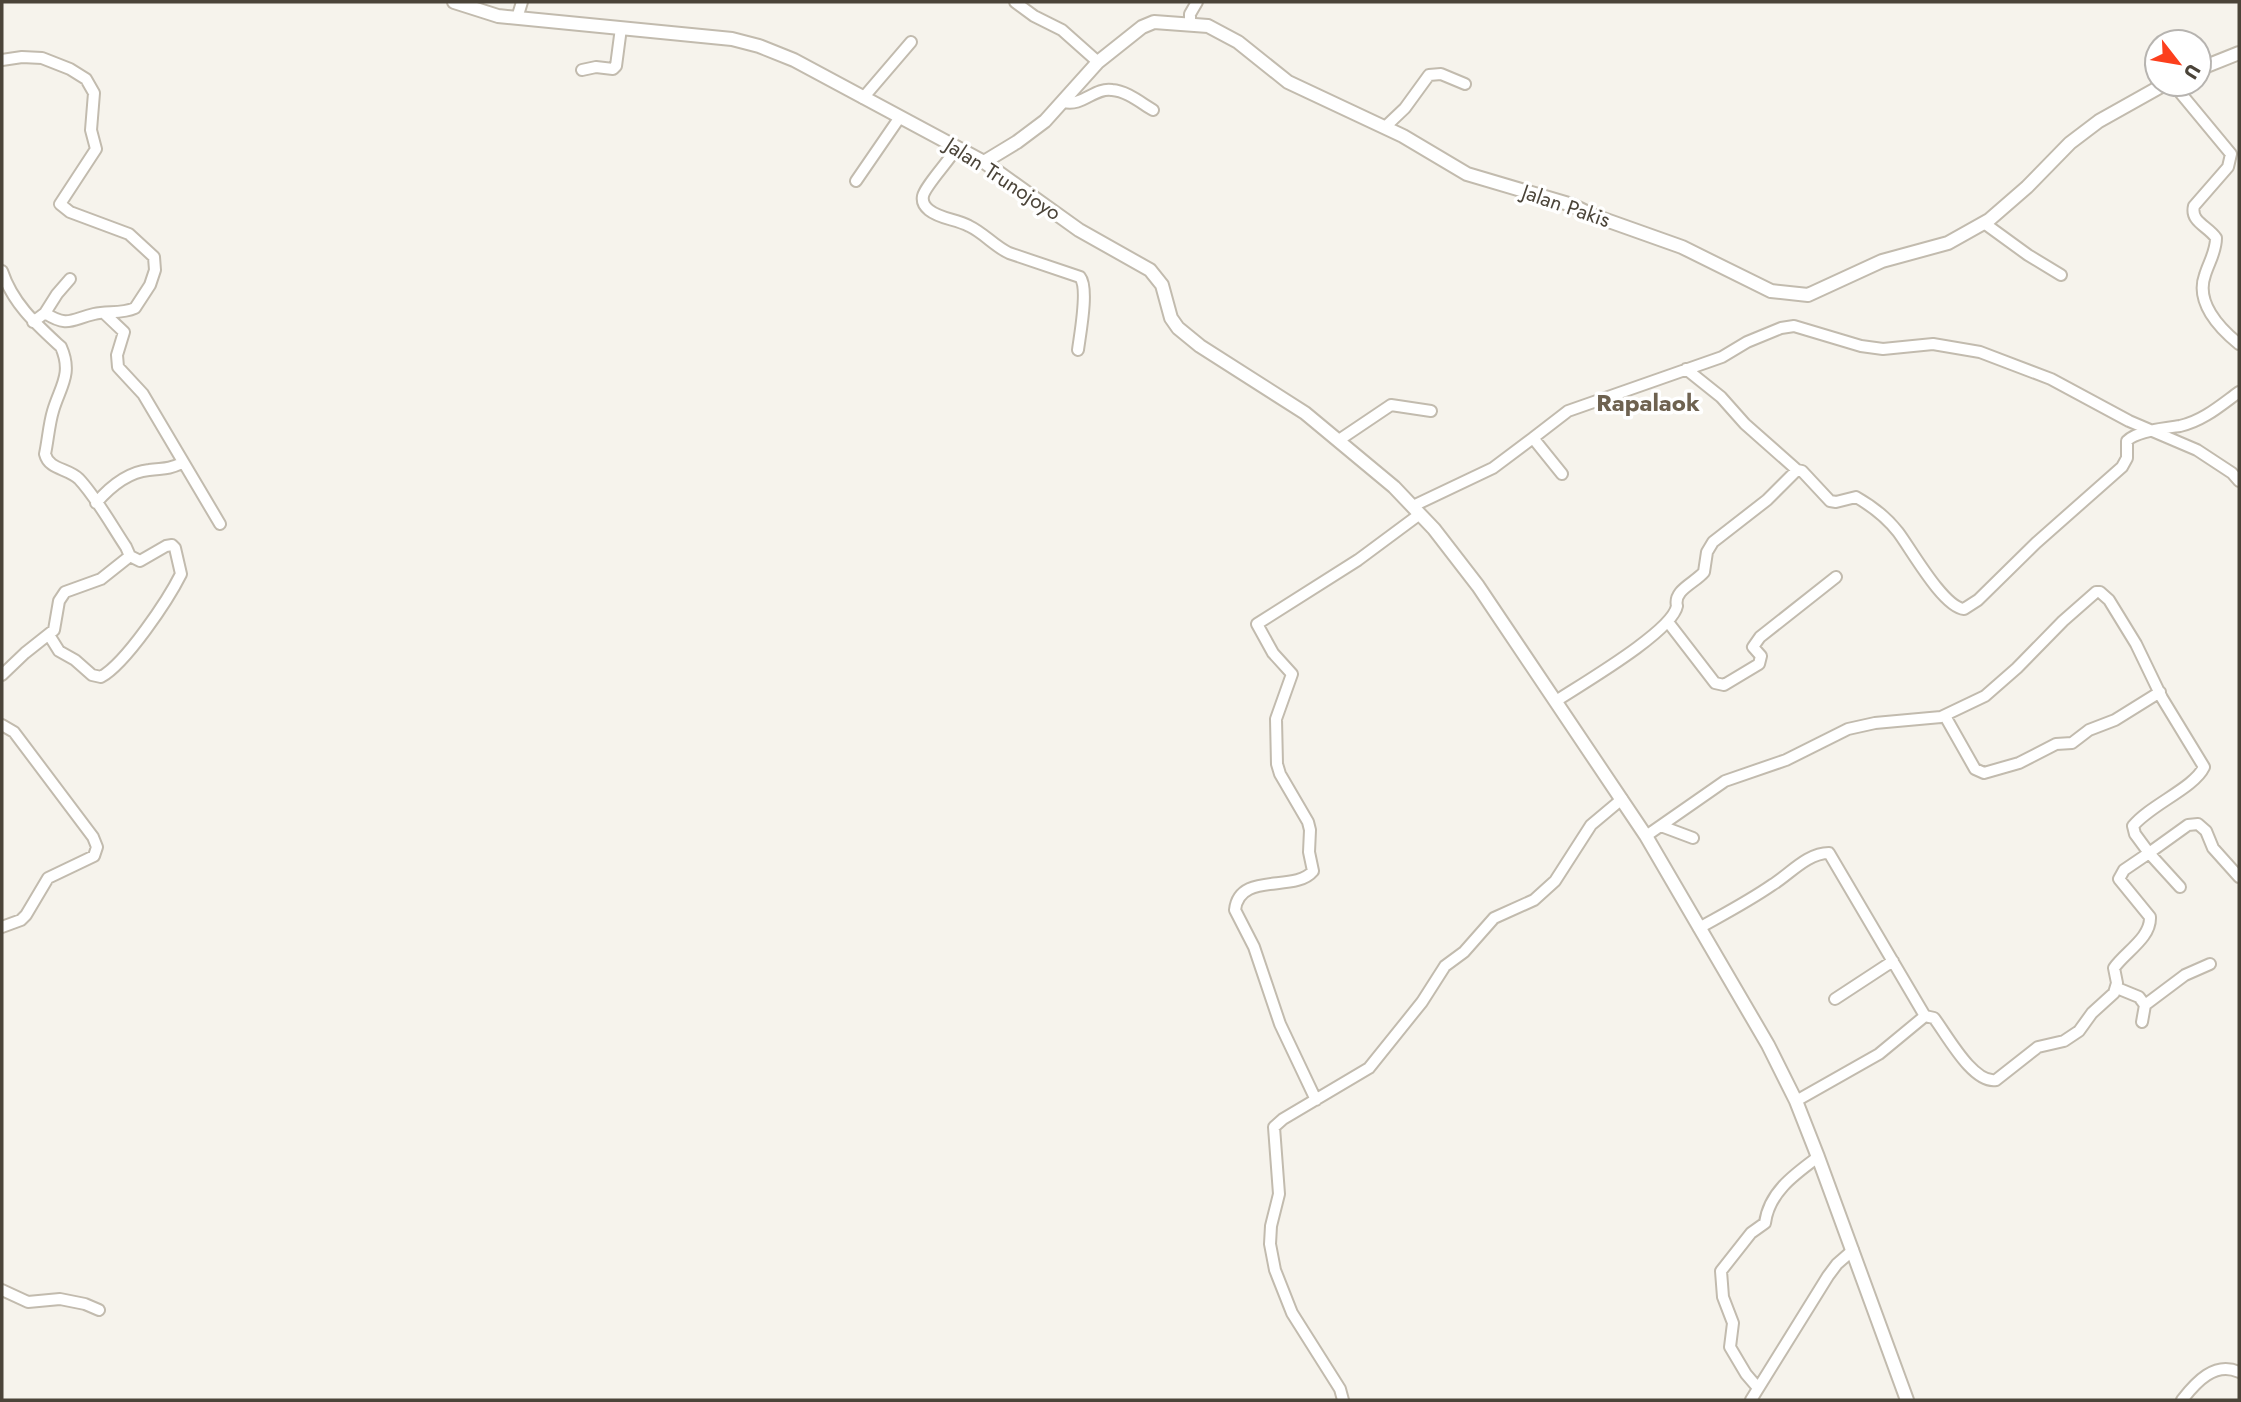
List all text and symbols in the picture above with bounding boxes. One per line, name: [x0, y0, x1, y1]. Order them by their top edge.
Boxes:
north arrow: [2143, 28, 2213, 98]
text: U: [2177, 59, 2207, 84]
street label: Jalan Trunojoyo: [937, 129, 1067, 228]
street label: Jalan Pakis: [1515, 176, 1614, 235]
district label: Rapalaok: [1596, 385, 1700, 420]

